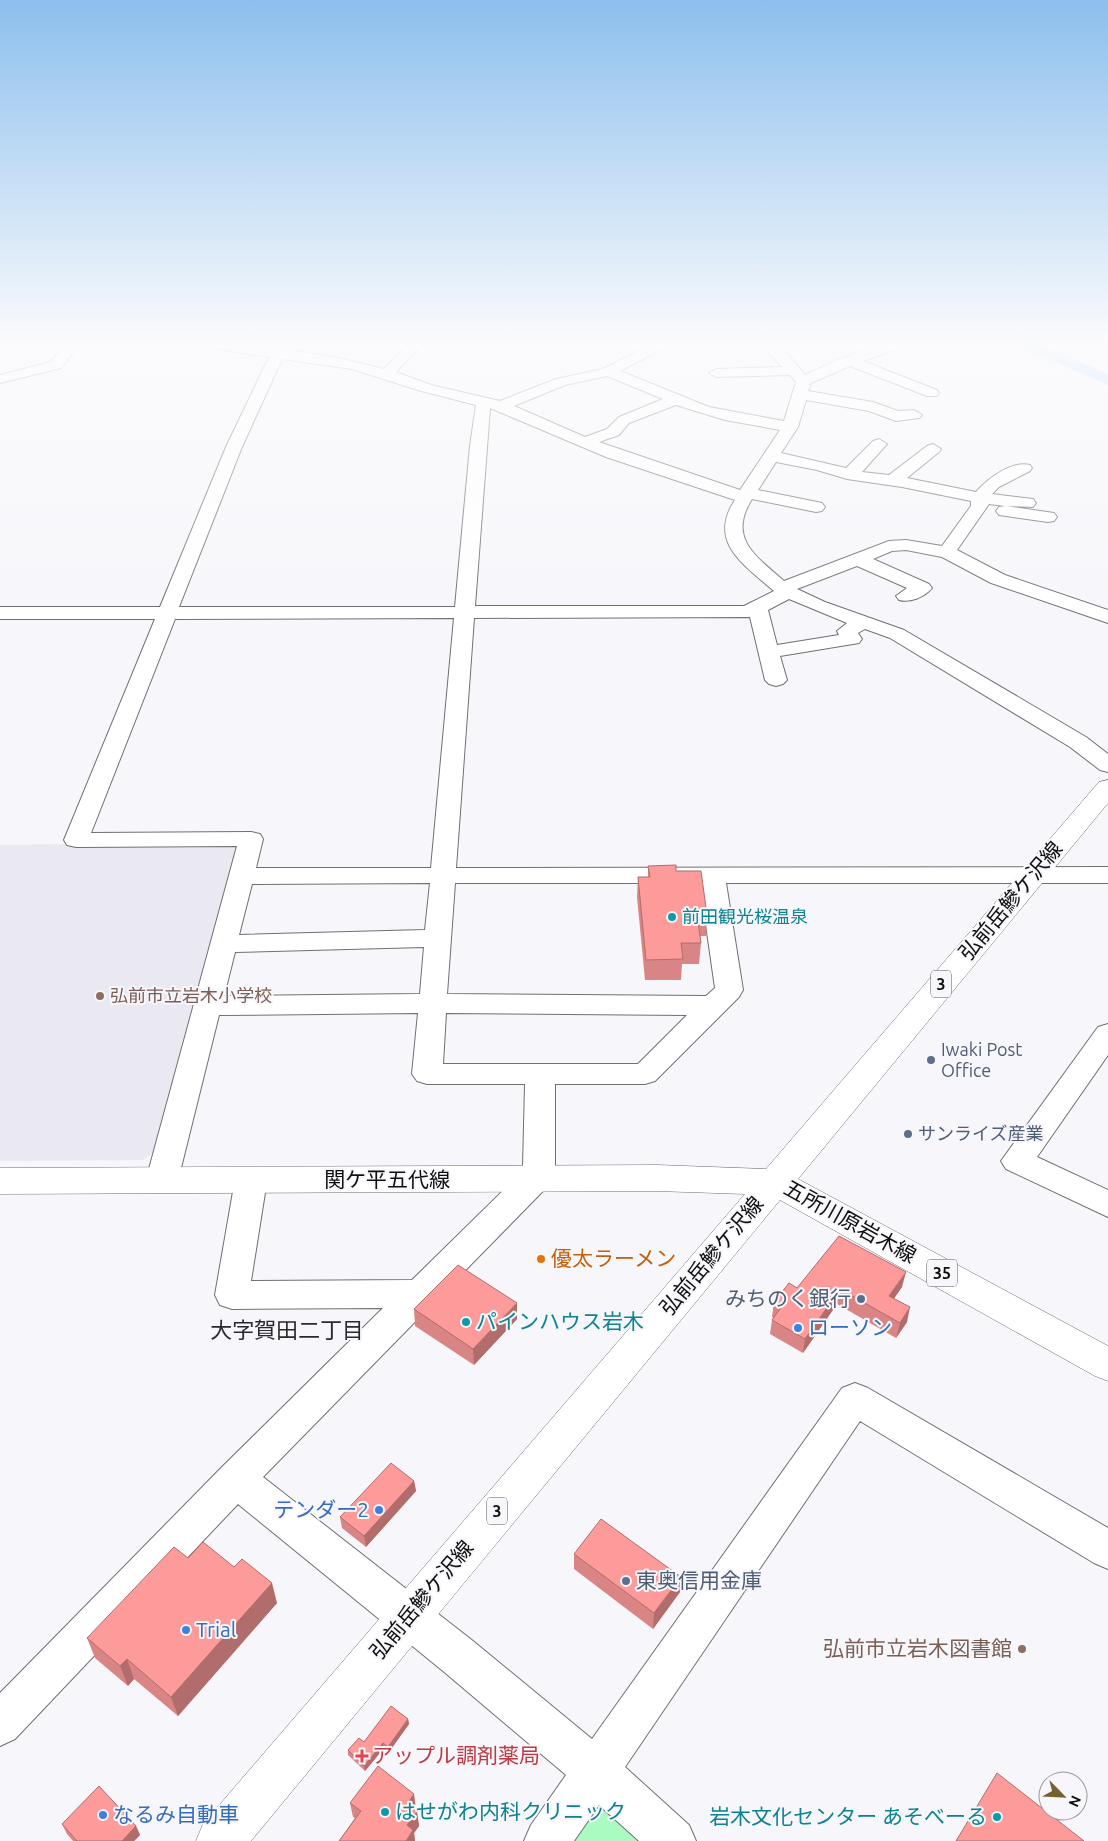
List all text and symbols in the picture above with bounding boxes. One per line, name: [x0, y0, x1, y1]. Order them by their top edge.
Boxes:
street label: 弘前岳鰺ケ沢線: [954, 836, 1067, 964]
place label: 前田観光桜温泉: [682, 906, 808, 926]
marker: 前田観光桜温泉: [666, 911, 678, 923]
road number: 3: [931, 971, 951, 998]
place label: 弘前市立岩木小学校: [110, 985, 272, 1005]
marker: 弘前市立岩木小学校: [94, 990, 106, 1002]
place label: Iwaki Post Office: [941, 1039, 1022, 1080]
marker: Iwaki Post Office: [925, 1054, 937, 1066]
place label: サンライズ産業: [918, 1123, 1043, 1143]
marker: サンライズ産業: [902, 1128, 914, 1140]
street label: 関ケ平五代線: [324, 1167, 450, 1191]
street label: 五所川原岩木線: [780, 1175, 921, 1267]
street label: 弘前岳鰺ケ沢線: [655, 1191, 768, 1319]
place label: 優太ラーメン: [551, 1246, 676, 1270]
marker: 優太ラーメン: [535, 1253, 547, 1265]
road number: 35: [927, 1260, 957, 1286]
place label: みちのく銀行: [725, 1286, 851, 1310]
marker: みちのく銀行: [855, 1293, 867, 1305]
place label: パインハウス岩木: [476, 1309, 644, 1333]
place label: ローソン: [808, 1315, 892, 1339]
marker: パインハウス岩木: [460, 1316, 472, 1328]
district label: 大字賀田二丁目: [210, 1317, 364, 1342]
marker: ローソン: [792, 1322, 804, 1334]
place label: テンダー2: [273, 1497, 369, 1521]
road number: 3: [487, 1498, 507, 1524]
marker: テンダー2: [373, 1504, 385, 1516]
street label: 弘前岳鰺ケ沢線: [365, 1535, 478, 1663]
place label: 東奥信用金庫: [636, 1568, 762, 1592]
marker: 東奥信用金庫: [620, 1575, 632, 1587]
place label: Trial: [196, 1617, 236, 1641]
marker: Trial: [180, 1624, 192, 1636]
place label: 弘前市立岩木図書館: [823, 1636, 1012, 1660]
marker: 弘前市立岩木図書館: [1016, 1643, 1028, 1655]
place label: アップル調剤薬局: [372, 1743, 540, 1767]
marker: アップル調剤薬局: [356, 1750, 368, 1762]
north arrow: [1038, 1771, 1088, 1821]
text: N: [1065, 1793, 1084, 1809]
place label: はせがわ内科クリニック: [395, 1799, 626, 1823]
place label: なるみ自動車: [113, 1802, 239, 1826]
place label: 岩木文化センター あそべーる: [709, 1804, 987, 1828]
marker: はせがわ内科クリニック: [379, 1806, 391, 1818]
marker: なるみ自動車: [97, 1809, 109, 1821]
marker: 岩木文化センター あそべーる: [991, 1811, 1003, 1823]

